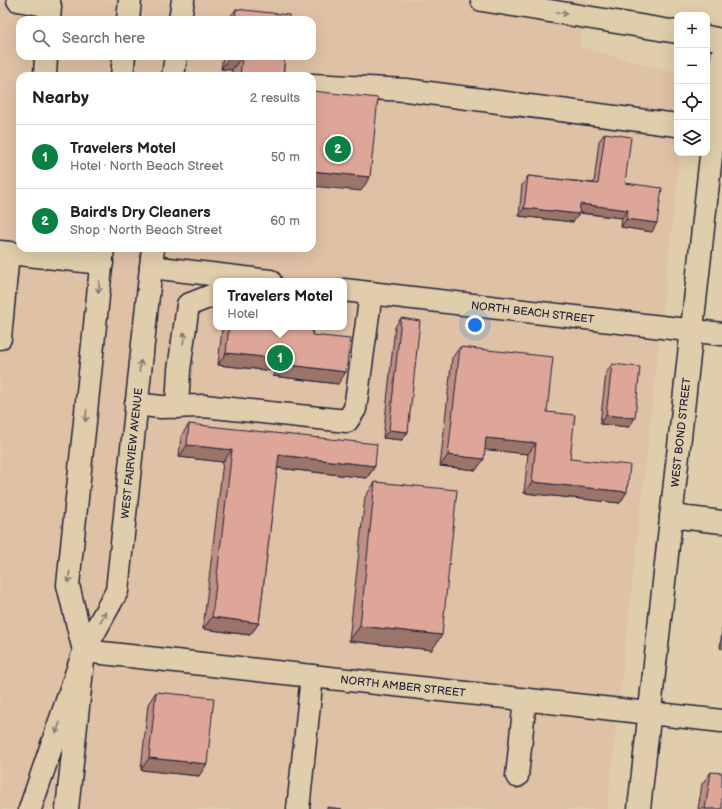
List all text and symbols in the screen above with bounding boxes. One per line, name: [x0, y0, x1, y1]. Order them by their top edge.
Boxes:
one-way arrow: [555, 9, 568, 17]
map controls: [674, 12, 710, 156]
button: +: [674, 12, 710, 48]
search box: [16, 16, 316, 60]
icon: search: [30, 27, 52, 49]
text: Search here: [62, 29, 145, 48]
button: −: [674, 48, 710, 84]
button: locate: [674, 84, 710, 120]
text: Nearby: [32, 88, 89, 108]
text: 2 results: [250, 90, 300, 106]
button: layers: [674, 120, 710, 156]
pin: 2: [325, 134, 351, 164]
text: Travelers Motel: [70, 139, 176, 158]
text: 1: [42, 149, 48, 165]
text: 50 m: [271, 149, 300, 165]
text: Hotel · North Beach Street: [70, 158, 223, 174]
text: Baird's Dry Cleaners: [70, 203, 211, 222]
text: 2: [41, 213, 49, 229]
text: 60 m: [270, 213, 300, 229]
text: Shop · North Beach Street: [70, 222, 222, 238]
popup: [213, 278, 347, 330]
one-way arrow: [96, 280, 103, 293]
text: Travelers Motel: [227, 287, 333, 306]
street label: NORTH BEACH STREET: [470, 299, 595, 326]
text: Hotel: [227, 306, 258, 322]
your location: [465, 315, 485, 335]
one-way arrow: [180, 332, 188, 345]
pin: 1: [267, 343, 293, 373]
one-way arrow: [137, 360, 144, 373]
street label: WEST BOND STREET: [669, 376, 694, 488]
street label: WEST FAIRVIEW AVENUE: [119, 387, 145, 519]
one-way arrow: [82, 409, 90, 422]
one-way arrow: [65, 570, 73, 583]
one-way arrow: [99, 611, 107, 623]
street label: NORTH AMBER STREET: [340, 673, 467, 700]
one-way arrow: [54, 721, 61, 734]

